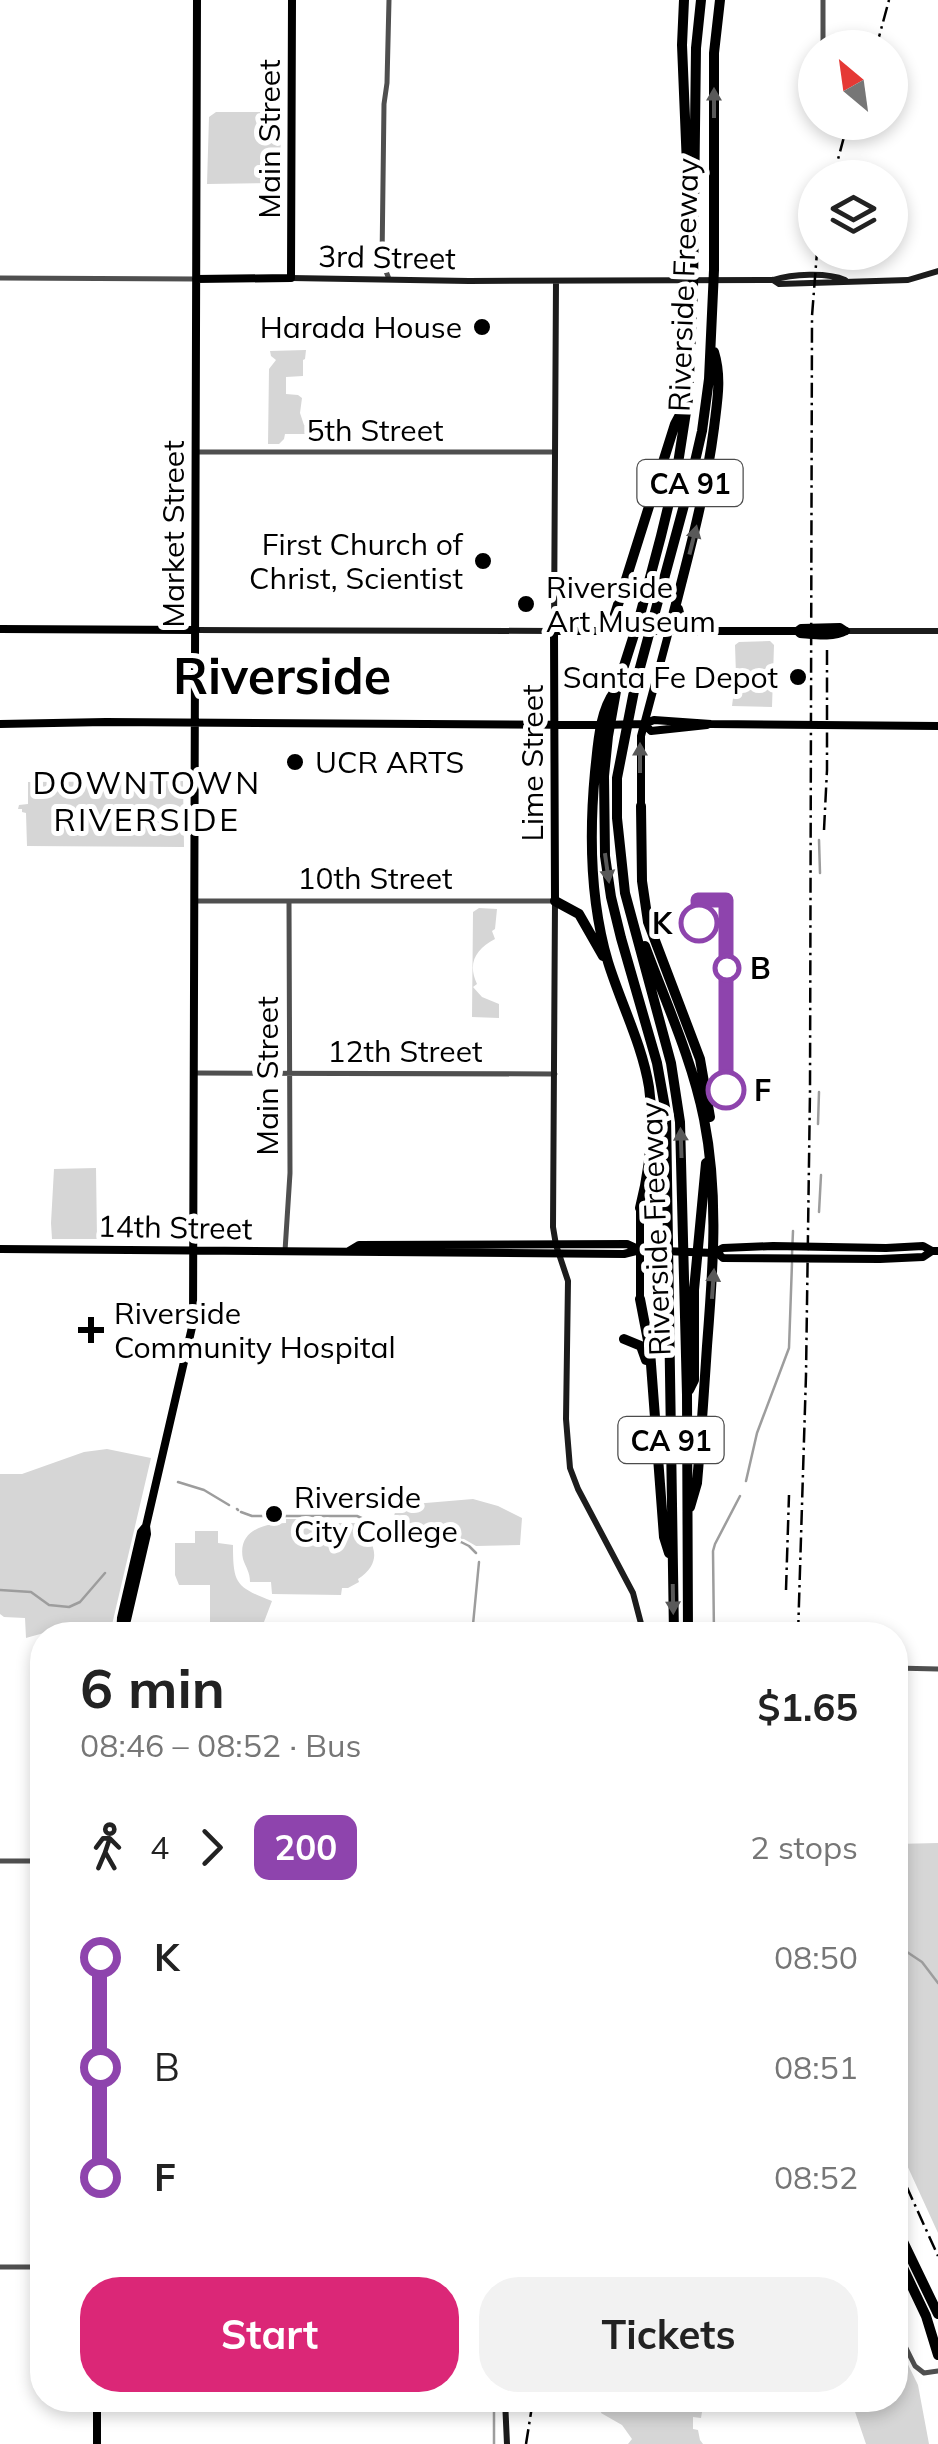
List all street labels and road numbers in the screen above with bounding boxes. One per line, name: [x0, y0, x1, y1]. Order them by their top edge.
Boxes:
street label: Main Street: [250, 59, 288, 219]
street label: Riverside Freeway: [660, 157, 706, 413]
street label: 3rd Street: [318, 237, 456, 277]
street label: 5th Street: [307, 411, 443, 449]
street label: Market Street: [154, 440, 192, 628]
road number: CA 91: [638, 460, 742, 506]
street label: Lime Street: [513, 685, 551, 841]
street label: 10th Street: [298, 859, 452, 897]
street label: Main Street: [248, 996, 286, 1156]
street label: 12th Street: [328, 1032, 482, 1070]
street label: Riverside Freeway: [632, 1101, 678, 1357]
street label: 14th Street: [97, 1207, 253, 1247]
road number: CA 91: [618, 1417, 724, 1463]

